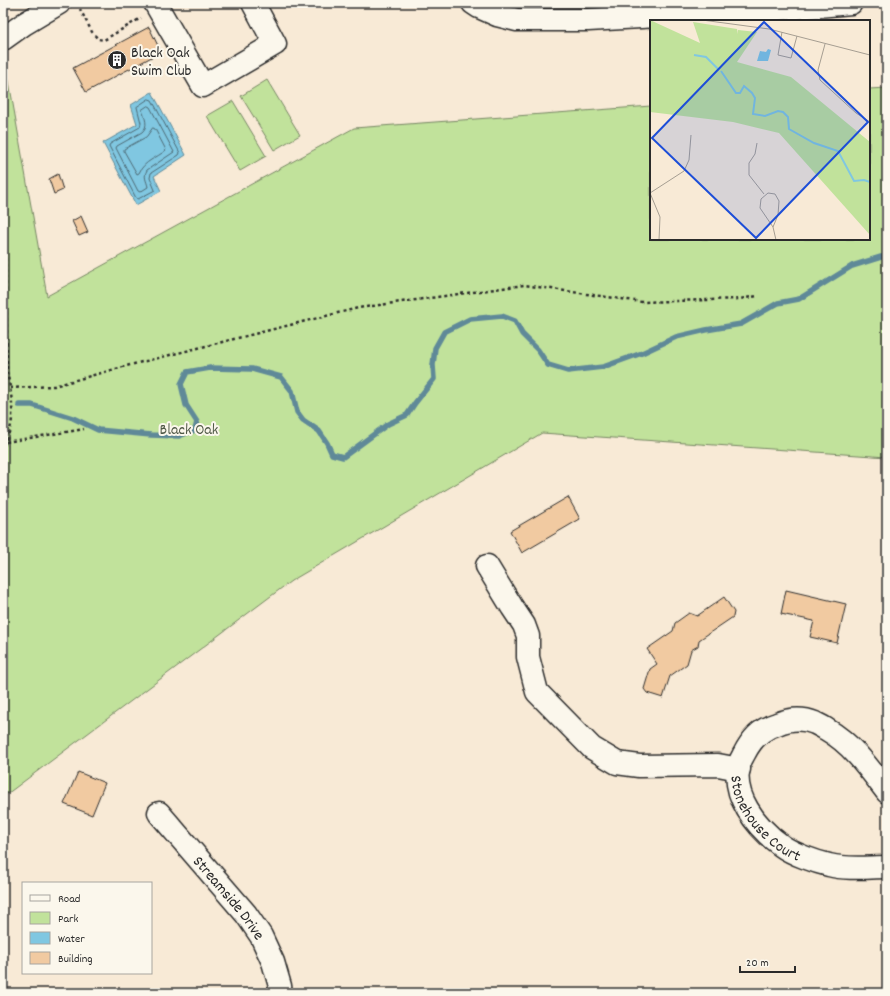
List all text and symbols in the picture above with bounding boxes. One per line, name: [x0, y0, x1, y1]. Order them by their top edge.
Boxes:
inset map: [650, 20, 870, 240]
place label: Black Oak Swim Club: [131, 42, 192, 83]
building icon: Black Oak Swim Club: [106, 49, 128, 71]
park label: Black Oak: [160, 419, 218, 442]
street label: Stonehouse Court: [723, 775, 804, 868]
street label: Streamside Drive: [186, 851, 269, 945]
legend: [22, 882, 152, 974]
text: Road: [58, 891, 80, 908]
text: Park: [58, 911, 79, 928]
text: Water: [58, 931, 85, 948]
scale bar: [740, 948, 795, 974]
text: Building: [58, 951, 93, 968]
text: 20 m: [746, 955, 769, 972]

